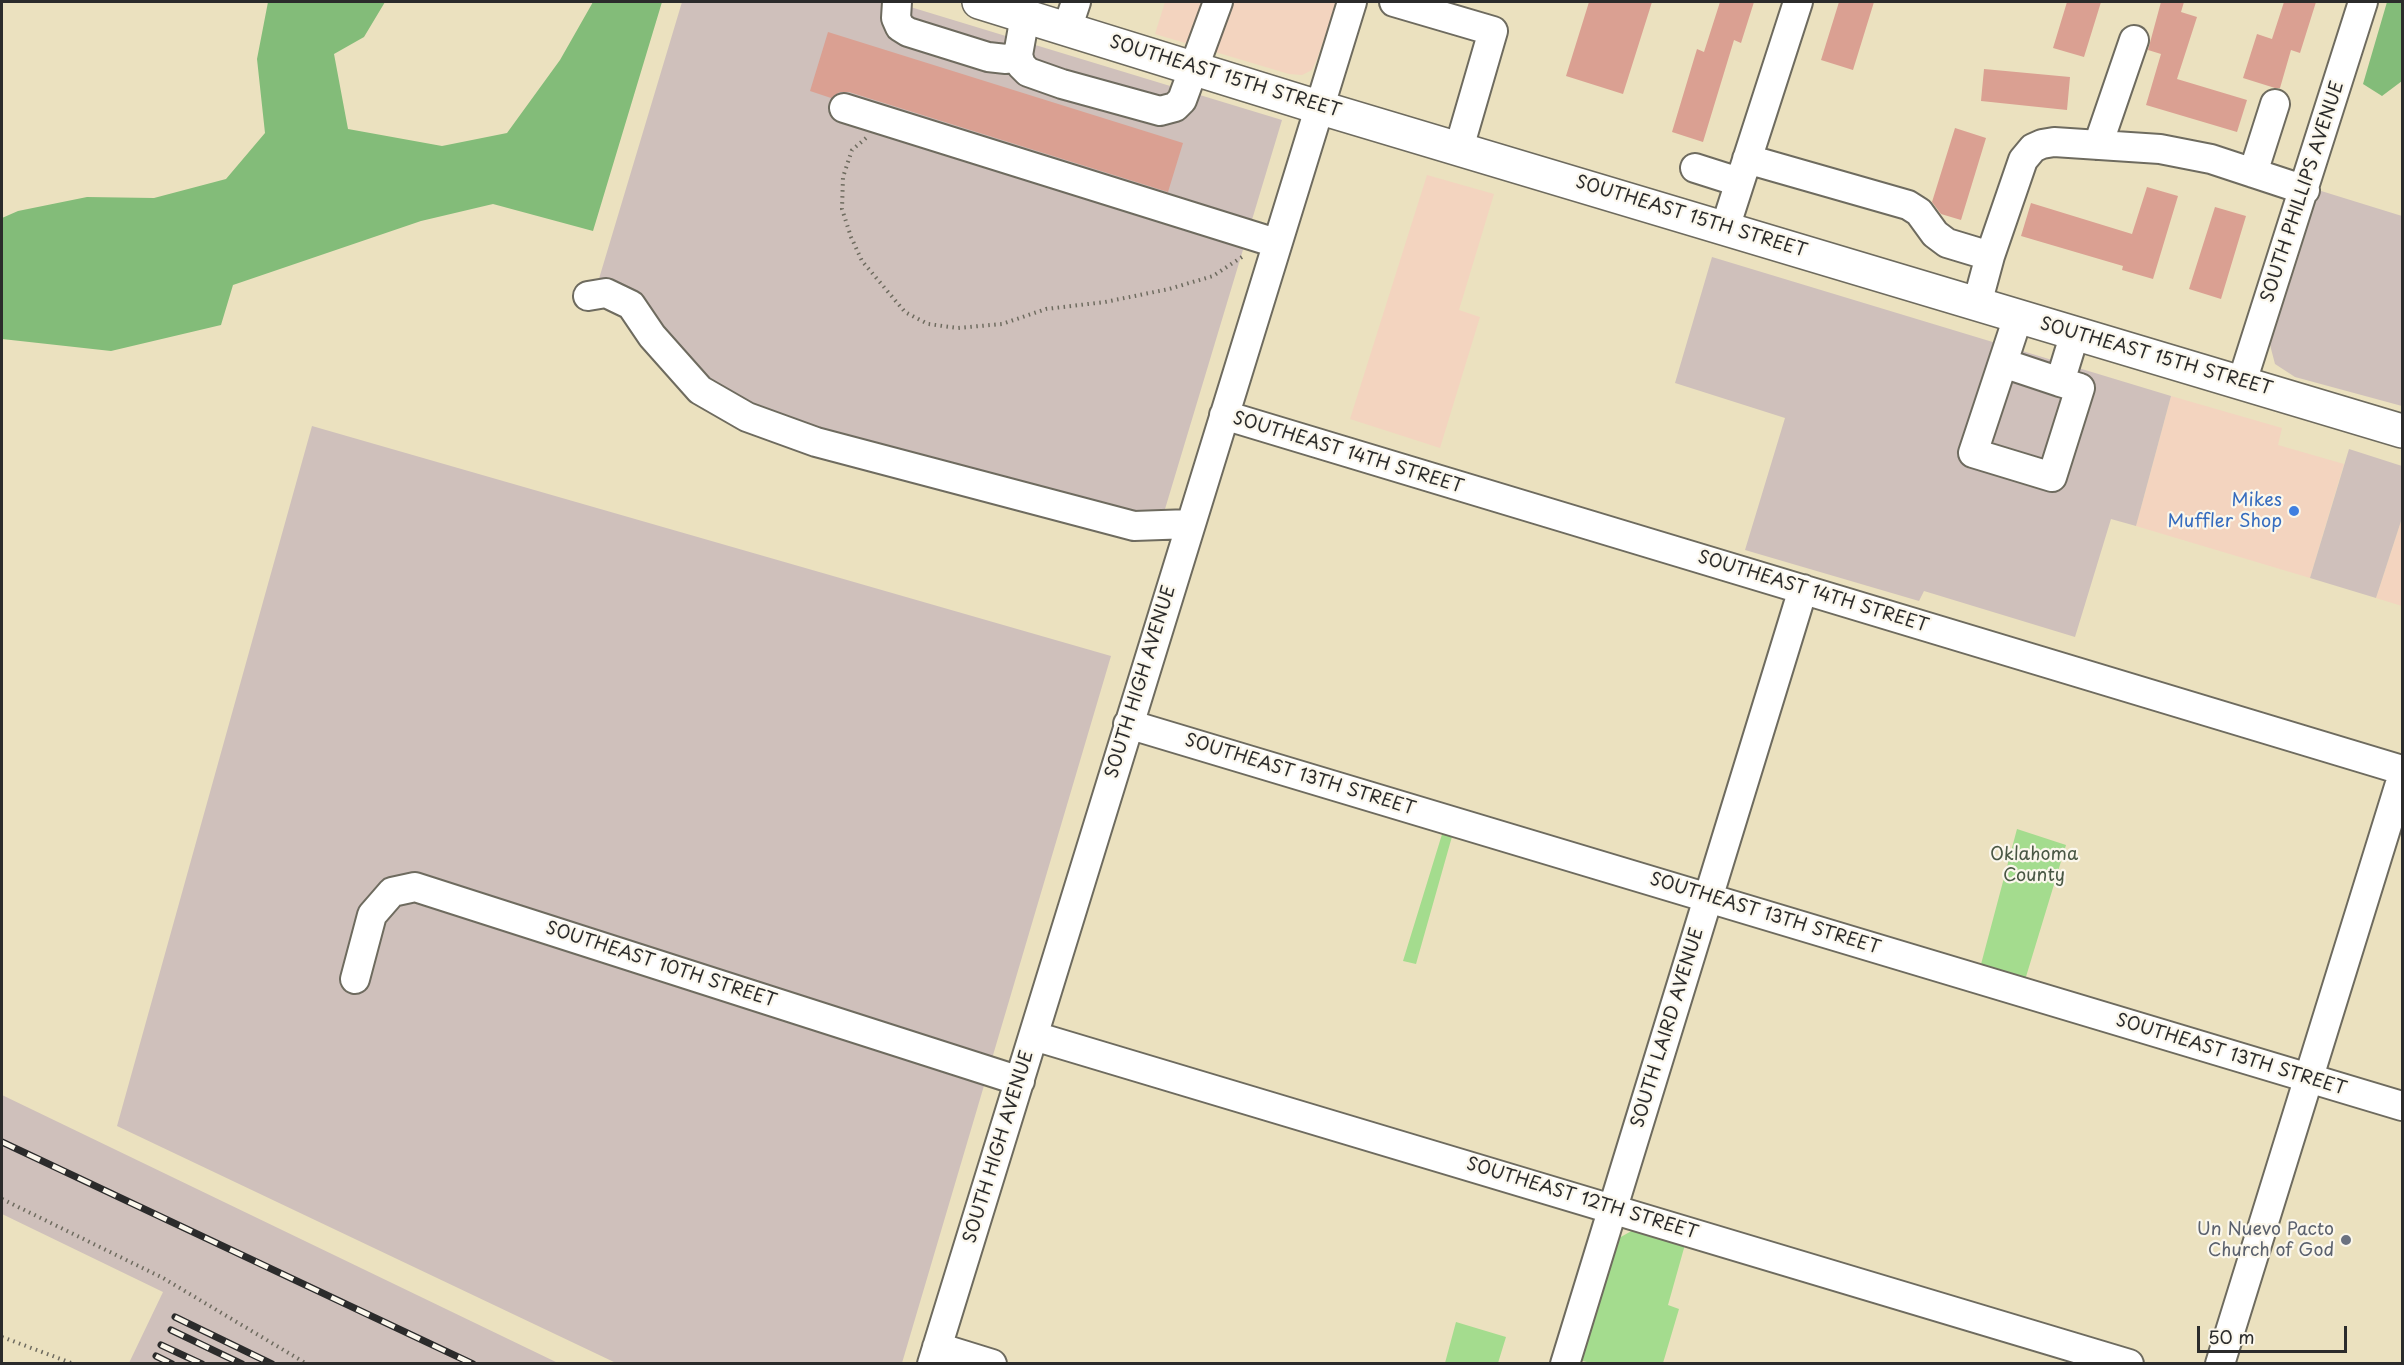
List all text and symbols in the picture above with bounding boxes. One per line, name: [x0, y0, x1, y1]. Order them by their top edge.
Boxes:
street label: SOUTHEAST 15TH STREET: [1107, 31, 1343, 123]
street label: SOUTH PHILLIPS AVENUE: [2257, 79, 2349, 305]
street label: SOUTHEAST 15TH STREET: [1573, 171, 1809, 263]
street label: SOUTHEAST 15TH STREET: [2037, 313, 2275, 401]
street label: SOUTHEAST 14TH STREET: [1230, 408, 1466, 498]
place label: Mikes Muffler Shop: [2167, 490, 2282, 532]
marker: Mikes Muffler Shop: [2287, 504, 2301, 518]
street label: SOUTHEAST 14TH STREET: [1695, 547, 1931, 637]
street label: SOUTH HIGH AVENUE: [1101, 583, 1181, 781]
street label: SOUTHEAST 13TH STREET: [1182, 730, 1418, 820]
park label: Oklahoma County: [1990, 844, 2078, 886]
street label: SOUTHEAST 13TH STREET: [1647, 869, 1883, 959]
street label: SOUTHEAST 10TH STREET: [543, 917, 779, 1013]
street label: SOUTH LAIRD AVENUE: [1627, 925, 1709, 1131]
street label: SOUTHEAST 13TH STREET: [2113, 1010, 2349, 1100]
street label: SOUTH HIGH AVENUE: [959, 1048, 1039, 1246]
street label: SOUTHEAST 12TH STREET: [1464, 1153, 1700, 1245]
place label: Un Nuevo Pacto Church of God: [2197, 1219, 2334, 1262]
marker: Un Nuevo Pacto Church of God: [2339, 1233, 2353, 1247]
scale bar: [2200, 1314, 2350, 1352]
text: 50 m: [2208, 1323, 2255, 1350]

